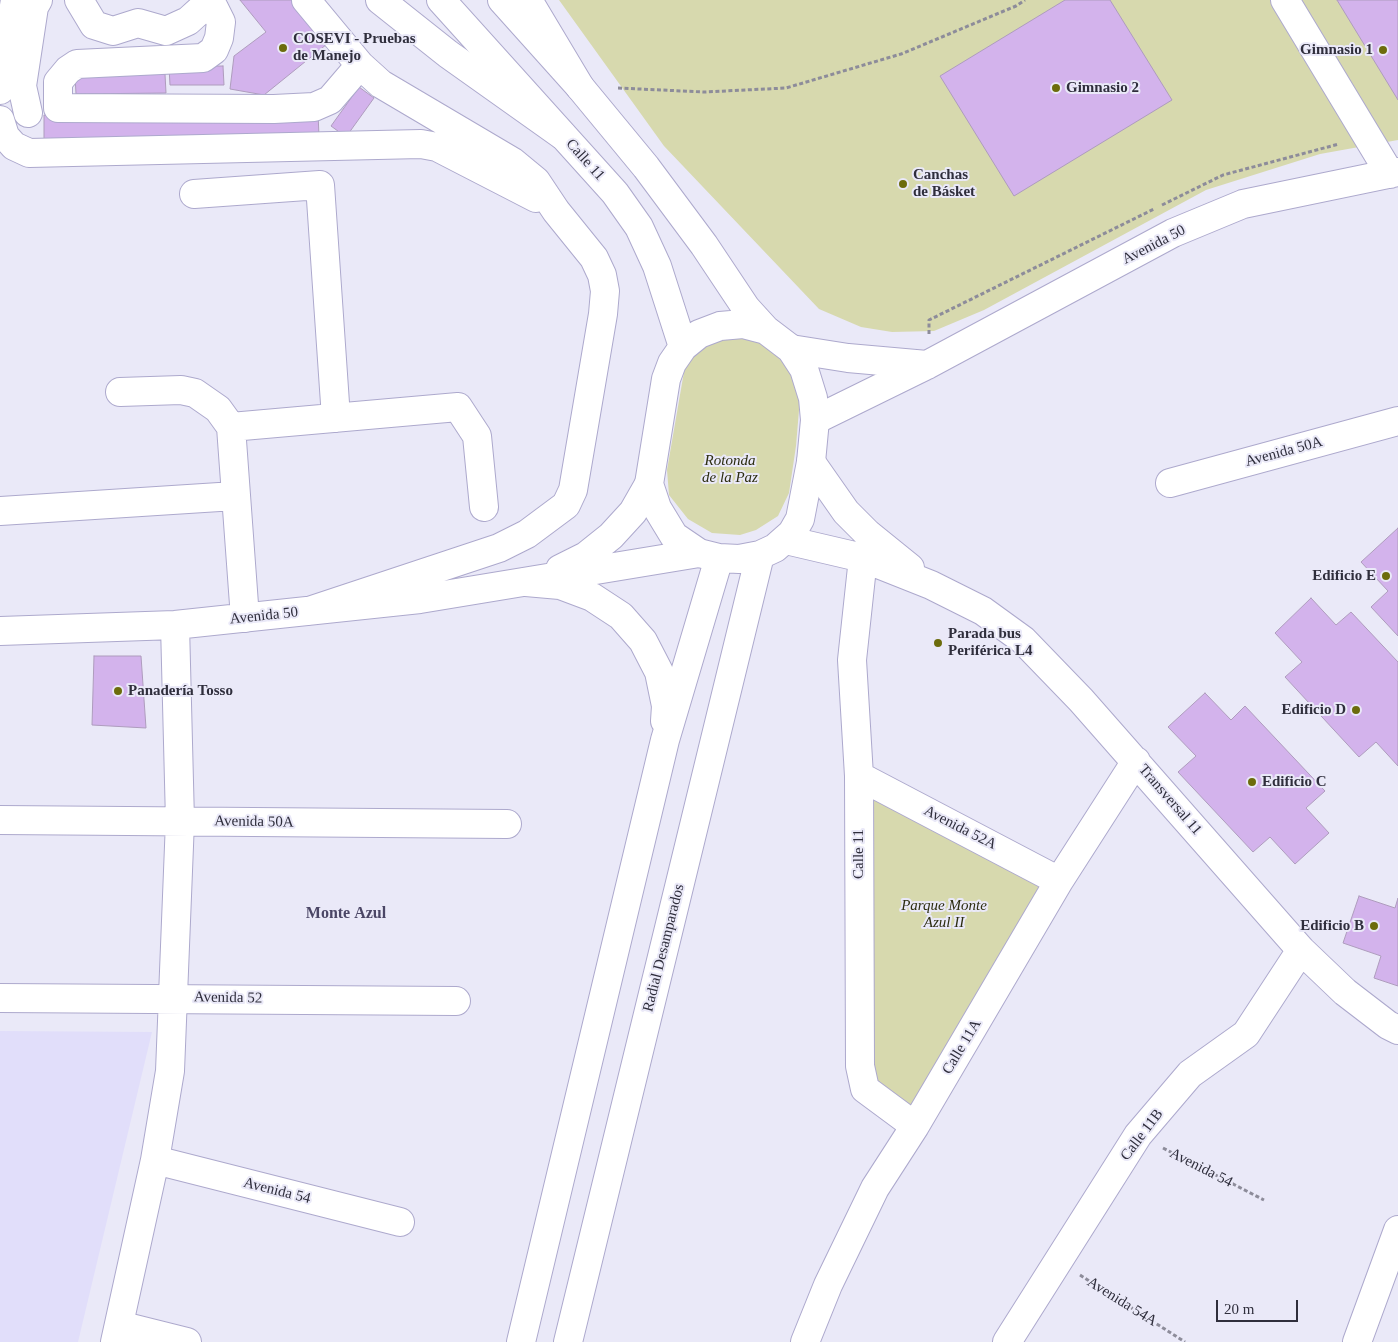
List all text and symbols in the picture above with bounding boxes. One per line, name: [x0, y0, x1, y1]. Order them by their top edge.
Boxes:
place label: COSEVI - Pruebas de Manejo: [293, 30, 416, 65]
place label: Gimnasio 1: [1300, 41, 1373, 59]
marker: COSEVI - Pruebas de Manejo: [277, 42, 289, 54]
marker: Gimnasio 1: [1377, 44, 1389, 56]
place label: Gimnasio 2: [1066, 79, 1139, 97]
marker: Gimnasio 2: [1050, 82, 1062, 94]
street label: Calle 11: [562, 135, 608, 185]
place label: Canchas de Básket: [913, 166, 975, 201]
marker: Canchas de Básket: [897, 178, 909, 190]
street label: Avenida 50: [1119, 221, 1189, 269]
street label: Avenida 50A: [1243, 433, 1325, 471]
park label: Rotonda de la Paz: [702, 452, 758, 487]
place label: Edificio E: [1312, 567, 1376, 585]
marker: Edificio E: [1380, 570, 1392, 582]
street label: Avenida 50: [229, 603, 299, 629]
place label: Parada bus Periférica L4: [948, 625, 1033, 660]
marker: Parada bus Periférica L4: [932, 637, 944, 649]
place label: Panadería Tosso: [128, 682, 233, 700]
marker: Panadería Tosso: [112, 685, 124, 697]
place label: Edificio D: [1281, 701, 1346, 719]
marker: Edificio D: [1350, 704, 1362, 716]
street label: Transversal 11: [1134, 761, 1206, 839]
place label: Edificio C: [1262, 773, 1327, 791]
marker: Edificio C: [1246, 776, 1258, 788]
street label: Avenida 52A: [921, 802, 999, 854]
street label: Avenida 50A: [214, 812, 294, 832]
street label: Calle 11: [850, 829, 868, 879]
street label: Radial Desamparados: [639, 882, 689, 1014]
park label: Parque Monte Azul II: [901, 897, 987, 932]
district label: Monte Azul: [306, 904, 386, 924]
place label: Edificio B: [1300, 917, 1364, 935]
marker: Edificio B: [1368, 920, 1380, 932]
street label: Avenida 52: [194, 988, 262, 1008]
street label: Calle 11A: [939, 1016, 985, 1078]
street label: Calle 11B: [1117, 1106, 1167, 1164]
street label: Avenida 54: [1166, 1144, 1236, 1192]
street label: Avenida 54: [242, 1174, 312, 1208]
street label: Avenida 54A: [1084, 1273, 1160, 1331]
scale bar: [1218, 1290, 1300, 1322]
text: 20 m: [1224, 1301, 1254, 1317]

